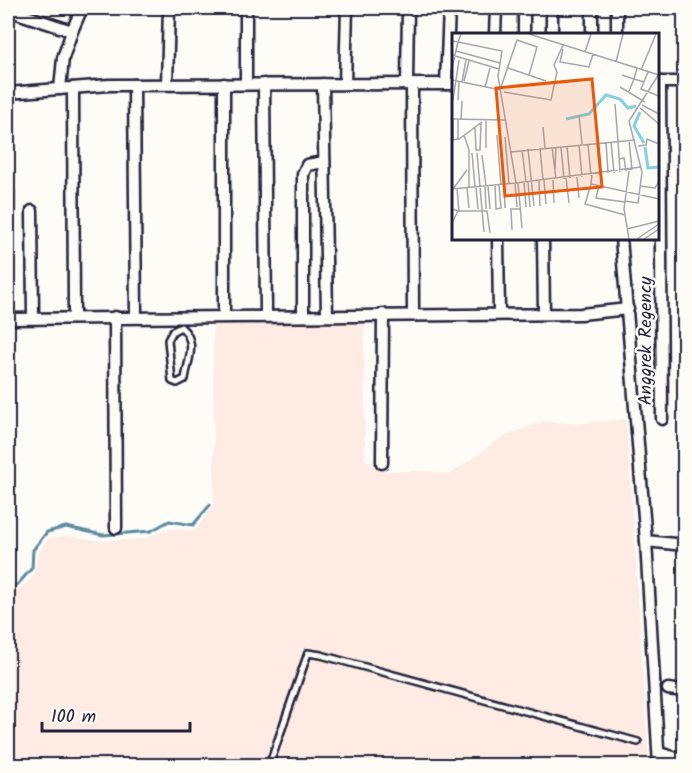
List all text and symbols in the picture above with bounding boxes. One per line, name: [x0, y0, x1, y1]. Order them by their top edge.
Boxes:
inset map: [452, 33, 659, 240]
street label: Anggrek Regency: [632, 276, 661, 405]
scale bar: [42, 695, 190, 733]
text: 100 m: [51, 703, 96, 732]

